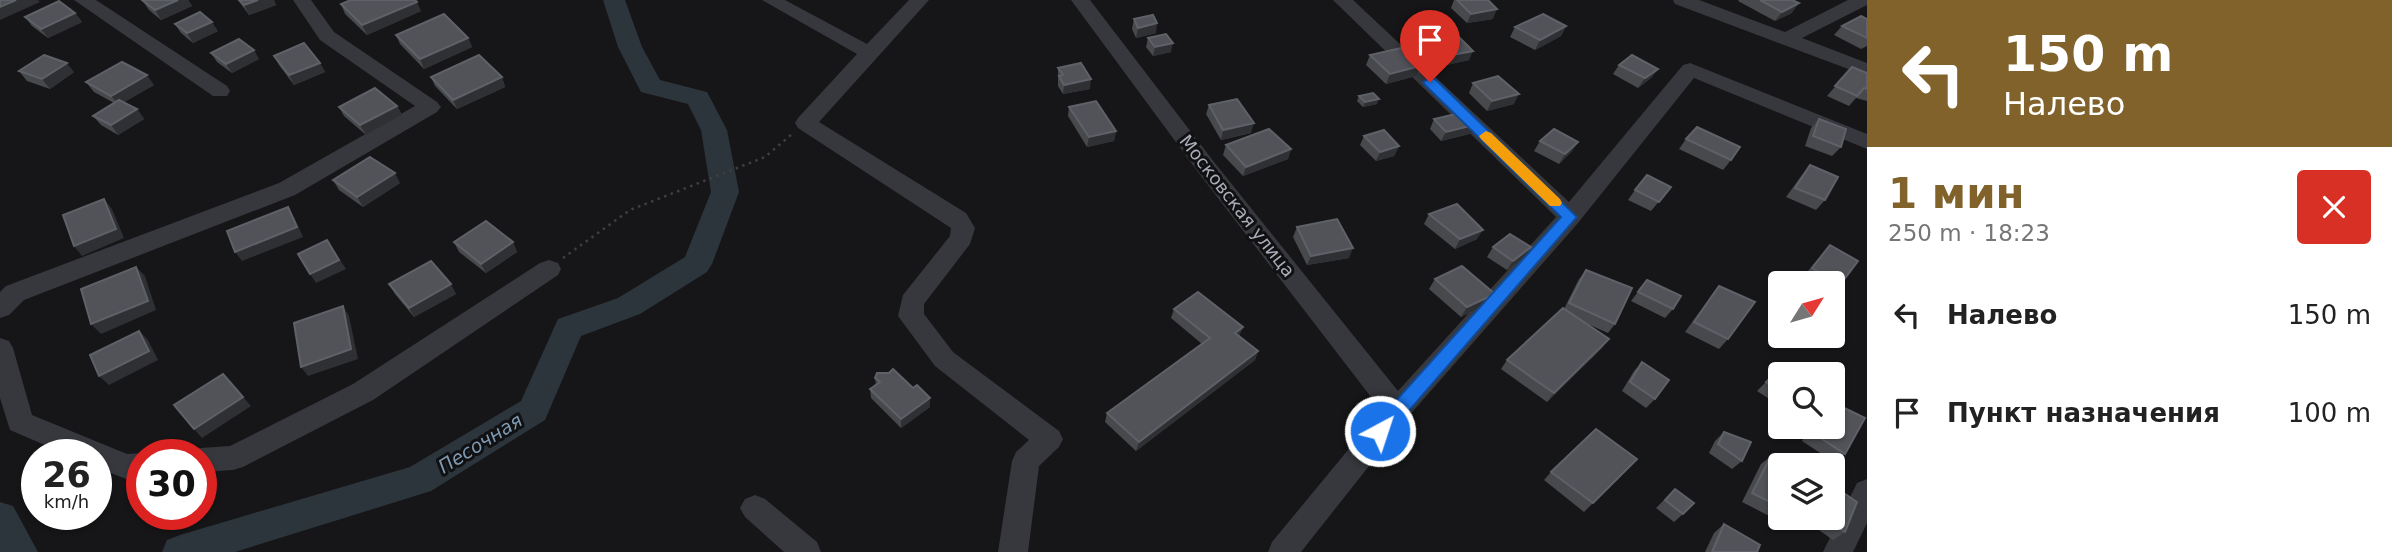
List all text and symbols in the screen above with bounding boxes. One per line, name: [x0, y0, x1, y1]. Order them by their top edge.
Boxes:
pin: [1400, 10, 1460, 82]
icon: arrive: [1411, 21, 1449, 59]
text: 150 m: [2003, 26, 2173, 83]
icon: left: [1888, 28, 1979, 119]
text: Налево: [2003, 85, 2125, 123]
street label: Московская улица: [1175, 131, 1299, 281]
text: 1 мин: [1888, 169, 2025, 218]
button: close: [2297, 170, 2371, 244]
text: 250 m · 18:23: [1888, 220, 2050, 246]
north arrow: [1768, 271, 1844, 348]
map controls: [1768, 271, 1845, 530]
icon: left: [1888, 296, 1926, 334]
text: Налево: [1947, 300, 2057, 330]
text: 150 m: [2288, 300, 2371, 330]
button: search: [1768, 362, 1845, 439]
position arrow: [1343, 394, 1417, 468]
icon: arrive: [1888, 394, 1926, 432]
text: Пункт назначения: [1947, 398, 2220, 428]
text: 100 m: [2288, 398, 2371, 428]
water label: Песочная: [434, 409, 526, 477]
speed limit sign: 30: [126, 439, 217, 530]
button: layers: [1768, 453, 1845, 530]
text: 26: [42, 455, 91, 495]
text: km/h: [44, 491, 89, 512]

